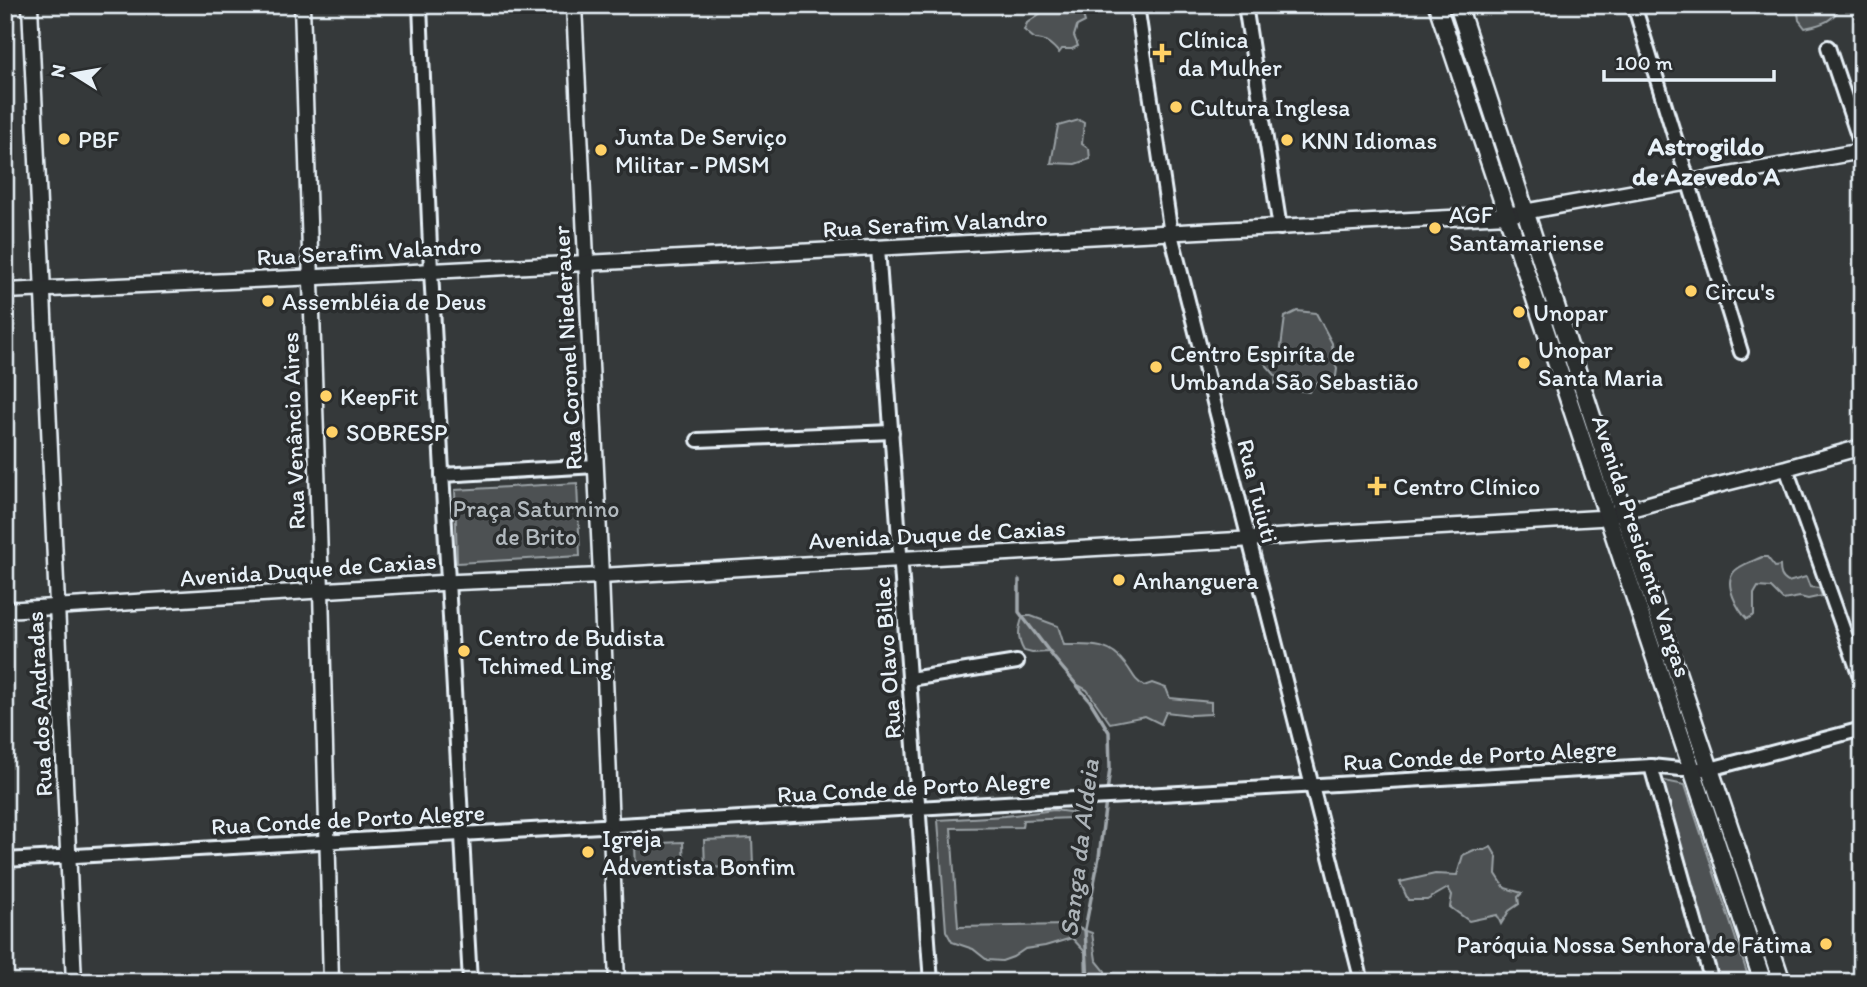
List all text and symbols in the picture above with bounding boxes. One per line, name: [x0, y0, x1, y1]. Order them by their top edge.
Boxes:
place label: Clínica da Mulher: [1178, 25, 1282, 82]
north arrow: [38, 38, 108, 108]
scale bar: [1604, 38, 1774, 82]
marker: Clínica da Mulher: [1152, 43, 1172, 63]
text: 100 m: [1615, 50, 1673, 75]
text: N: [45, 62, 70, 79]
place label: Cultura Inglesa: [1190, 93, 1350, 122]
marker: Cultura Inglesa: [1168, 99, 1184, 115]
place label: Junta De Serviço Militar - PMSM: [615, 122, 787, 179]
place label: PBF: [78, 125, 120, 154]
place label: KNN Idiomas: [1301, 126, 1437, 155]
district label: Astrogildo de Azevedo A: [1632, 130, 1780, 192]
marker: PBF: [56, 131, 72, 147]
marker: KNN Idiomas: [1279, 132, 1295, 148]
marker: Junta De Serviço Militar - PMSM: [593, 142, 609, 158]
place label: AGF Santamariense: [1449, 200, 1604, 257]
street label: Rua Serafim Valandro: [822, 203, 1048, 243]
marker: AGF Santamariense: [1427, 220, 1443, 236]
street label: Rua Coronel Niederauer: [546, 224, 588, 471]
street label: Rua Serafim Valandro: [256, 231, 482, 271]
place label: Circu's: [1705, 277, 1775, 306]
marker: Circu's: [1683, 283, 1699, 299]
place label: Assembléia de Deus: [282, 287, 486, 316]
marker: Assembléia de Deus: [260, 293, 276, 309]
place label: Unopar: [1533, 298, 1608, 327]
marker: Unopar: [1511, 304, 1527, 320]
street label: Rua Venâncio Aires: [275, 332, 311, 530]
place label: Unopar Santa Maria: [1538, 335, 1663, 392]
place label: Centro Espiríta de Umbanda São Sebastião: [1170, 339, 1419, 396]
marker: Unopar Santa Maria: [1516, 355, 1532, 371]
marker: Centro Espiríta de Umbanda São Sebastião: [1148, 359, 1164, 375]
place label: KeepFit: [340, 382, 418, 411]
marker: KeepFit: [318, 388, 334, 404]
street label: Avenida Presidente Vargas: [1586, 411, 1698, 681]
place label: SOBRESP: [346, 418, 448, 447]
marker: SOBRESP: [324, 424, 340, 440]
street label: Rua Tuiuti: [1231, 436, 1285, 546]
place label: Centro Clínico: [1393, 472, 1540, 501]
marker: Centro Clínico: [1367, 476, 1387, 496]
park label: Praça Saturnino de Brito: [453, 494, 620, 551]
street label: Avenida Duque de Caxias: [808, 513, 1066, 555]
street label: Avenida Duque de Caxias: [179, 546, 437, 592]
place label: Anhanguera: [1133, 566, 1259, 595]
marker: Anhanguera: [1111, 572, 1127, 588]
street label: Rua Olavo Bilac: [867, 576, 907, 740]
street label: Rua dos Andradas: [20, 610, 58, 798]
place label: Centro de Budista Tchimed Ling: [478, 623, 665, 680]
marker: Centro de Budista Tchimed Ling: [456, 643, 472, 659]
street label: Rua Conde de Porto Alegre: [1342, 733, 1618, 777]
water label: Sanga da Aldeia: [1052, 757, 1106, 939]
street label: Rua Conde de Porto Alegre: [776, 765, 1052, 809]
street label: Rua Conde de Porto Alegre: [210, 797, 486, 841]
place label: Igreja Adventista Bonfim: [602, 824, 795, 881]
marker: Igreja Adventista Bonfim: [580, 844, 596, 860]
place label: Paróquia Nossa Senhora de Fátima: [1456, 930, 1813, 959]
marker: Paróquia Nossa Senhora de Fátima: [1818, 936, 1834, 952]

